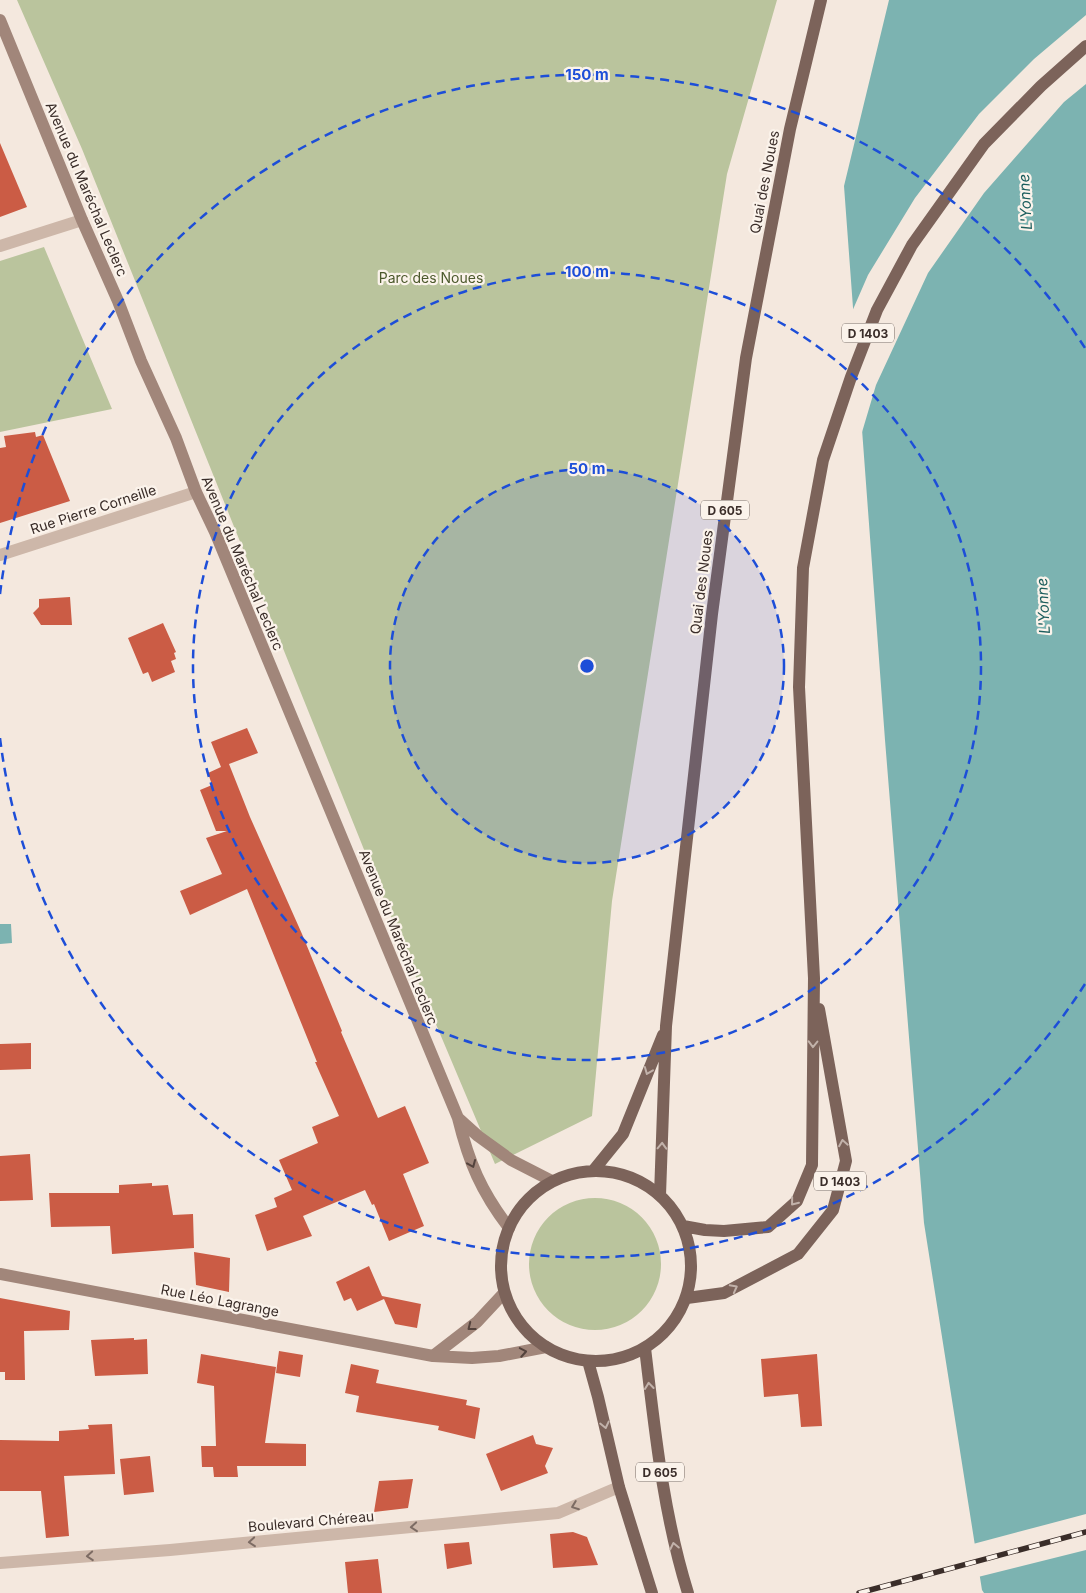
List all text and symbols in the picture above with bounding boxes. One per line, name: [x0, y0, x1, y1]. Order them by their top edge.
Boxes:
text: 150 m: [565, 65, 609, 84]
street label: Avenue du Maréchal Leclerc: [42, 99, 132, 279]
street label: Quai des Noues: [746, 129, 782, 235]
water label: L'Yonne: [1014, 174, 1036, 230]
text: 100 m: [565, 262, 609, 281]
park label: Parc des Noues: [379, 269, 483, 286]
road number: D 1403: [842, 323, 894, 342]
text: 50 m: [569, 459, 605, 478]
street label: Avenue du Maréchal Leclerc: [198, 473, 288, 653]
street label: Rue Pierre Corneille: [28, 481, 158, 537]
road number: D 605: [701, 500, 749, 520]
street label: Quai des Noues: [686, 529, 716, 635]
water label: L'Yonne: [1032, 578, 1054, 634]
centre of rings: [578, 657, 596, 675]
street label: Avenue du Maréchal Leclerc: [356, 847, 442, 1027]
one-way arrow: [808, 1040, 818, 1048]
one-way arrow: [644, 1066, 655, 1075]
one-way arrow: [838, 1139, 848, 1148]
one-way arrow: [656, 1142, 667, 1150]
one-way arrow: [465, 1159, 476, 1168]
road number: D 1403: [814, 1172, 866, 1190]
one-way arrow: [792, 1196, 800, 1205]
street label: Rue Léo Lagrange: [159, 1280, 281, 1320]
one-way arrow: [729, 1284, 738, 1294]
one-way arrow: [467, 1321, 477, 1330]
one-way arrow: [518, 1348, 527, 1358]
one-way arrow: [644, 1381, 655, 1389]
one-way arrow: [599, 1421, 610, 1430]
road number: D 605: [636, 1462, 684, 1481]
one-way arrow: [571, 1501, 579, 1511]
street label: Boulevard Chéreau: [247, 1507, 375, 1535]
one-way arrow: [410, 1521, 418, 1532]
one-way arrow: [248, 1536, 256, 1547]
one-way arrow: [670, 1542, 680, 1551]
one-way arrow: [86, 1550, 94, 1561]

